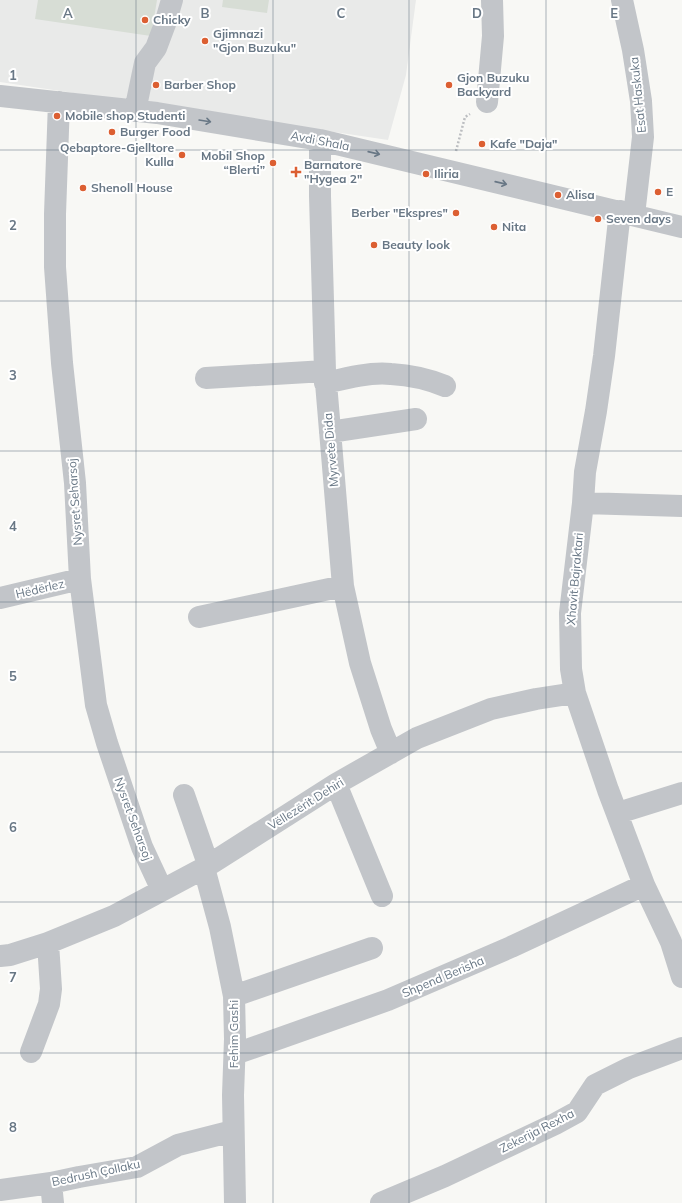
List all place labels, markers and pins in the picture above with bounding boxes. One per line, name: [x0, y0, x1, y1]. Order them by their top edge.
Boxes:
place label: Chicky: [153, 12, 191, 27]
marker: Chicky: [140, 15, 150, 25]
place label: Gjimnazi "Gjon Buzuku": [213, 26, 296, 55]
marker: Gjimnazi "Gjon Buzuku": [200, 36, 210, 46]
place label: Gjon Buzuku Backyard: [457, 70, 529, 99]
place label: Barber Shop: [164, 77, 236, 92]
marker: Barber Shop: [151, 80, 161, 90]
marker: Gjon Buzuku Backyard: [444, 80, 454, 90]
place label: Mobile shop Studenti: [65, 108, 186, 123]
marker: Mobile shop Studenti: [52, 111, 62, 121]
place label: Burger Food: [120, 124, 190, 139]
marker: Burger Food: [107, 127, 117, 137]
place label: Kafe "Daja": [490, 136, 557, 151]
marker: Kafe "Daja": [477, 139, 487, 149]
place label: Qebaptore-Gjelltore Kulla: [60, 140, 174, 169]
place label: Mobil Shop “Blerti”: [201, 148, 265, 177]
marker: Qebaptore-Gjelltore Kulla: [177, 150, 187, 160]
place label: Barnatore "Hygea 2": [304, 157, 362, 186]
marker: Mobil Shop “Blerti”: [268, 158, 278, 168]
place label: Iliria: [434, 166, 459, 181]
marker: Barnatore "Hygea 2": [291, 167, 301, 177]
marker: Iliria: [421, 169, 431, 179]
place label: Shenoll House: [91, 180, 173, 195]
marker: Shenoll House: [78, 183, 88, 193]
place label: E: [666, 184, 673, 199]
place label: Alisa: [566, 187, 595, 202]
marker: E: [653, 187, 663, 197]
marker: Alisa: [553, 190, 563, 200]
place label: Berber "Ekspres": [351, 205, 448, 220]
marker: Berber "Ekspres": [451, 208, 461, 218]
place label: Seven days: [606, 211, 671, 226]
marker: Seven days: [593, 214, 603, 224]
place label: Nita: [502, 219, 526, 234]
marker: Nita: [489, 222, 499, 232]
place label: Beauty look: [382, 237, 450, 252]
marker: Beauty look: [369, 240, 379, 250]

